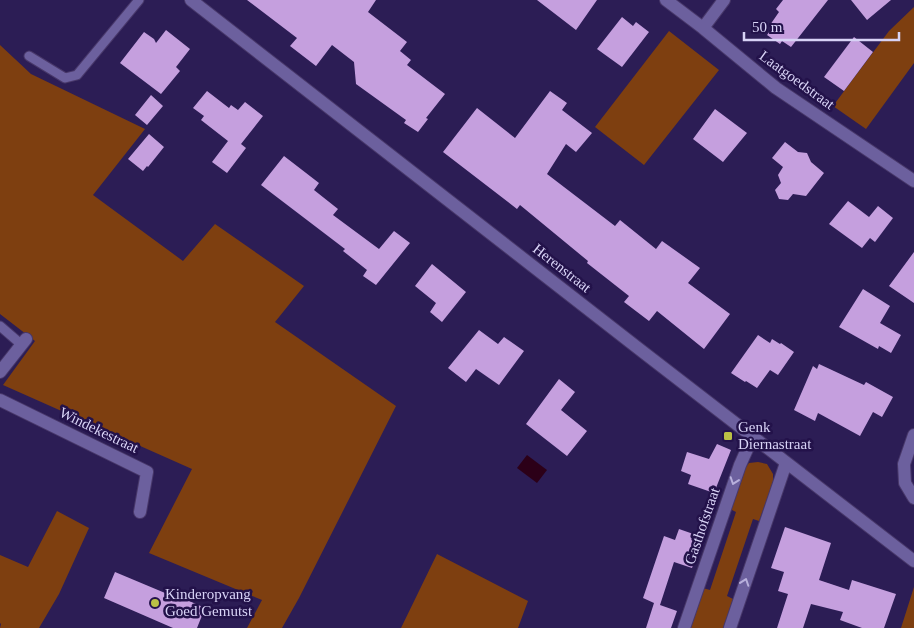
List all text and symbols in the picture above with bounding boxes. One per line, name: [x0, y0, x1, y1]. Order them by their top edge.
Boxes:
scale bar: [744, 10, 899, 42]
text: 50 m: [752, 19, 783, 35]
street label: Laatgoedstraat: [757, 48, 838, 113]
street label: Herenstraat: [530, 240, 595, 296]
street label: Windekestraat: [57, 404, 142, 456]
place label: Genk Diernastraat: [738, 419, 812, 452]
marker: Genk Diernastraat: [722, 430, 734, 442]
one-way arrow: [730, 476, 740, 485]
street label: Gasthofstraat: [681, 485, 723, 566]
one-way arrow: [740, 578, 750, 587]
place label: Kinderopvang Goed Gemutst: [165, 586, 253, 619]
marker: Kinderopvang Goed Gemutst: [149, 597, 161, 609]

